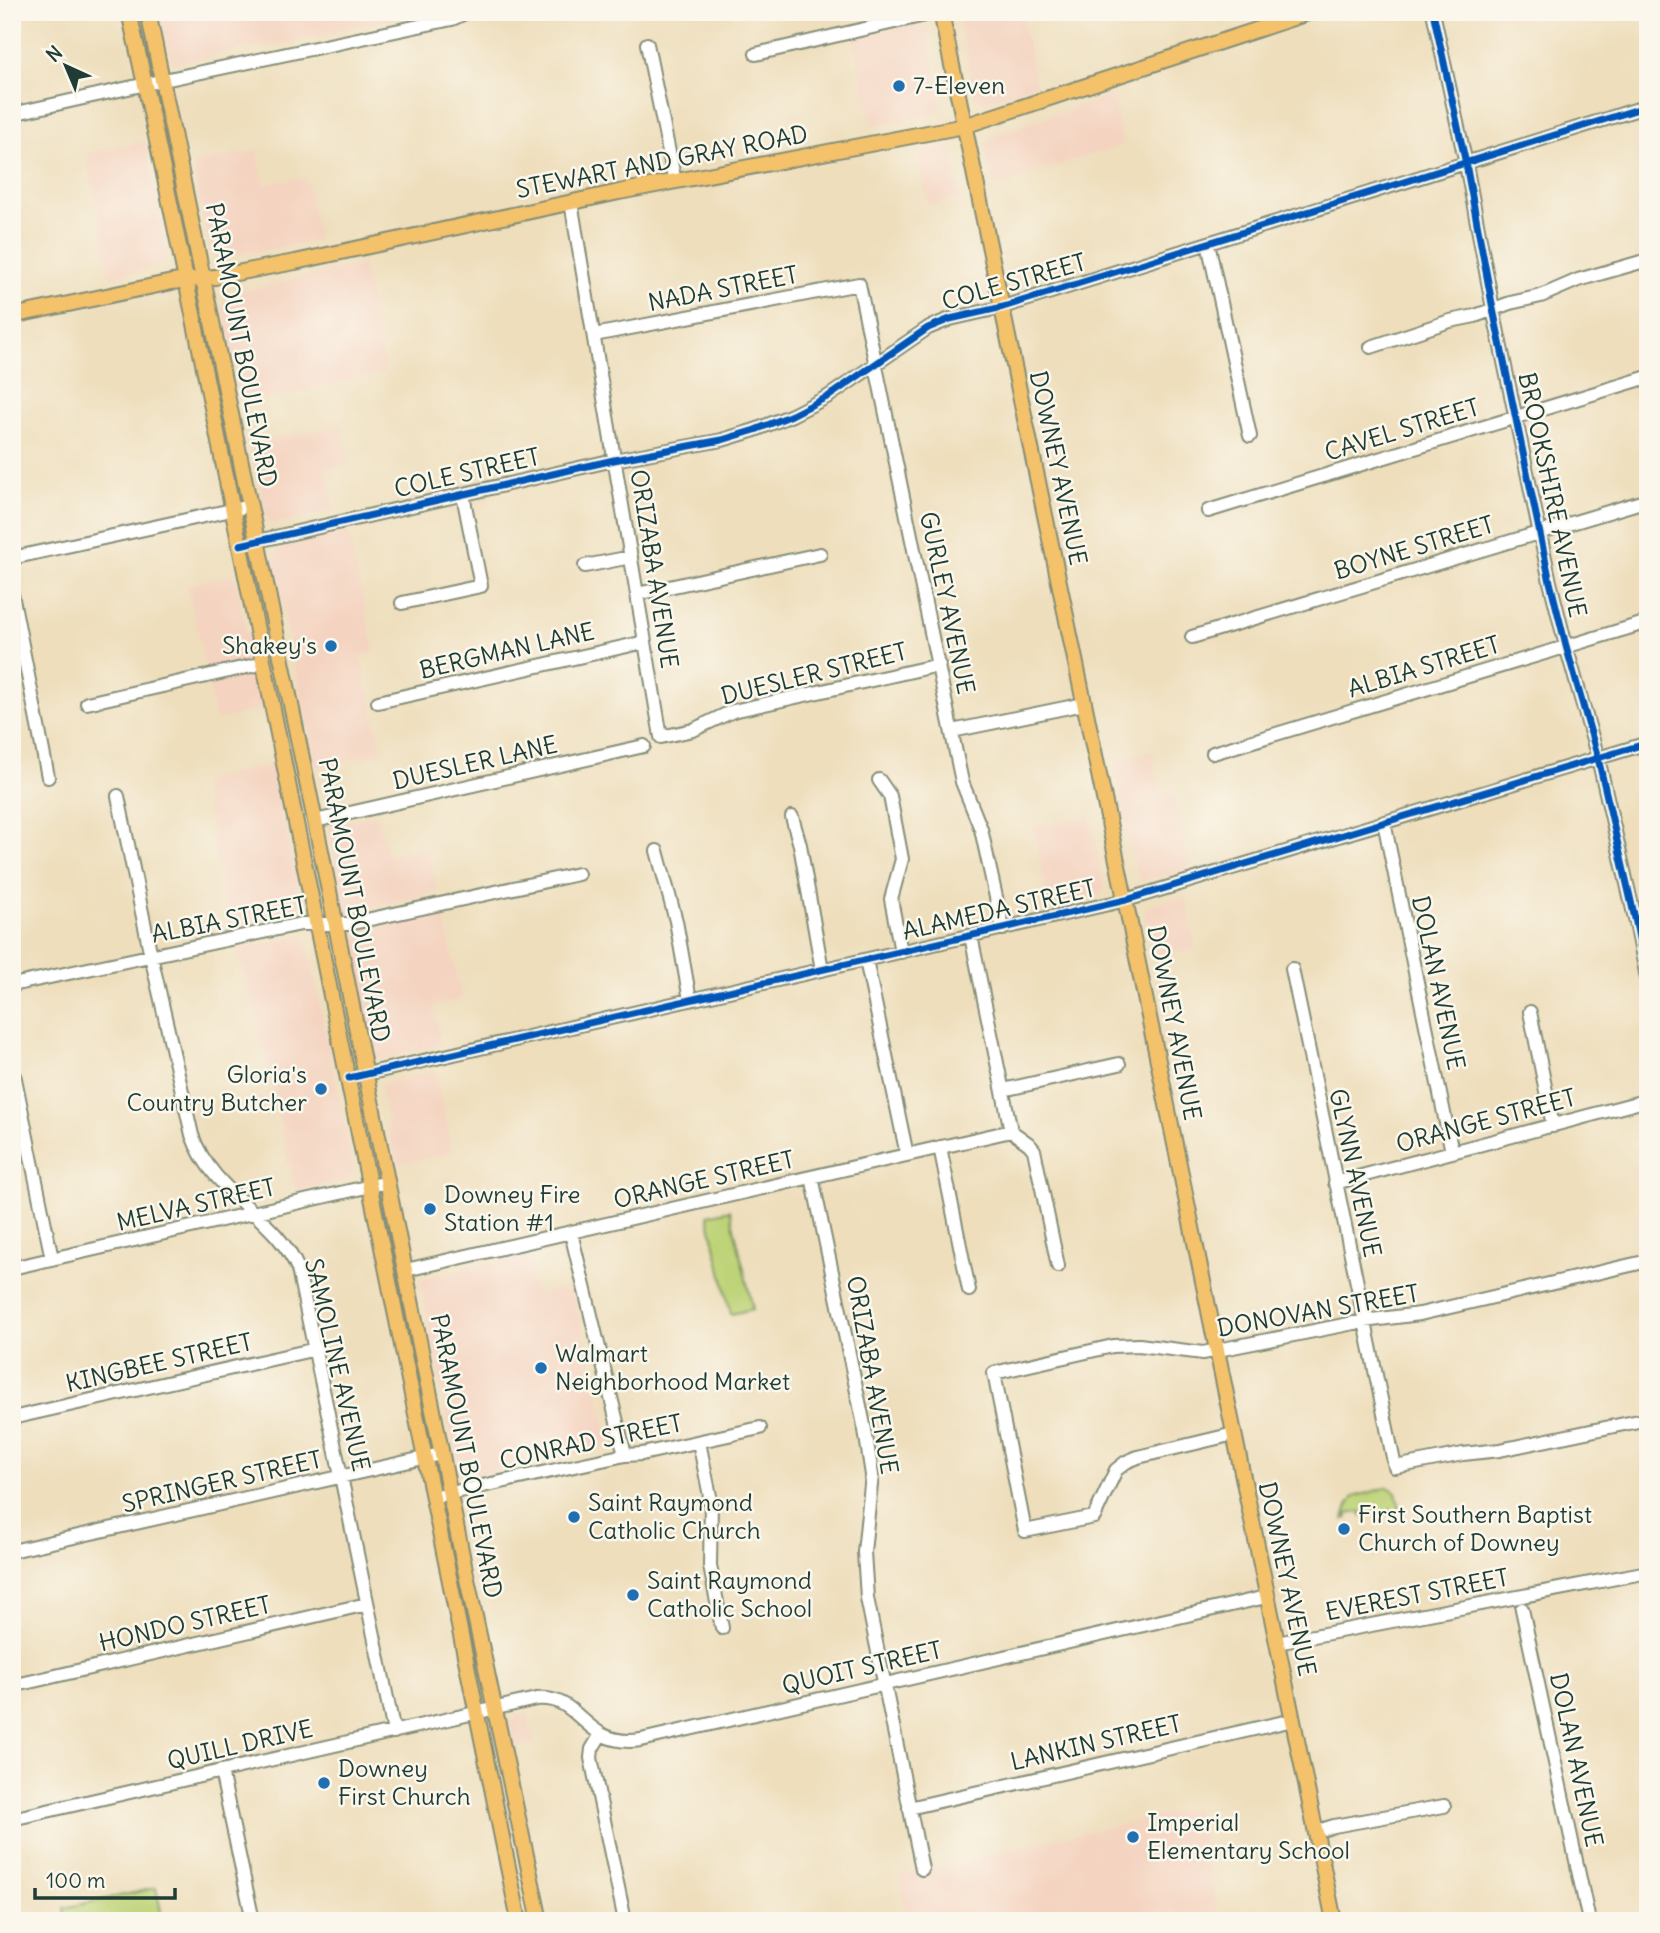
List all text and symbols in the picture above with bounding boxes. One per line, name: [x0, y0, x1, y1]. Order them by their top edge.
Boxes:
north arrow: [32, 32, 102, 102]
text: N: [41, 41, 67, 67]
place label: 7-Eleven: [913, 70, 1005, 100]
marker: 7-Eleven: [891, 78, 907, 94]
street label: STEWART AND GRAY ROAD: [513, 118, 810, 204]
street label: PARAMOUNT BOULEVARD: [200, 200, 284, 490]
street label: COLE STREET: [938, 246, 1089, 316]
street label: NADA STREET: [645, 259, 800, 317]
street label: DOWNEY AVENUE: [1024, 368, 1094, 568]
street label: BROOKSHIRE AVENUE: [1512, 369, 1594, 620]
street label: CAVEL STREET: [1321, 391, 1483, 467]
street label: COLE STREET: [391, 441, 543, 503]
street label: ORIZABA AVENUE: [624, 467, 686, 670]
street label: GURLEY AVENUE: [914, 509, 982, 697]
street label: BOYNE STREET: [1330, 509, 1497, 586]
street label: BERGMAN LANE: [416, 615, 597, 685]
street label: ALBIA STREET: [1344, 629, 1503, 703]
place label: Shakey's: [222, 630, 317, 660]
street label: DUESLER STREET: [718, 635, 910, 711]
marker: Shakey's: [323, 638, 339, 654]
street label: DUESLER LANE: [390, 729, 560, 796]
street label: PARAMOUNT BOULEVARD: [313, 755, 397, 1045]
street label: ALAMEDA STREET: [899, 872, 1098, 946]
street label: ALBIA STREET: [149, 889, 309, 949]
street label: DOLAN AVENUE: [1406, 893, 1472, 1073]
street label: DOWNEY AVENUE: [1141, 923, 1209, 1123]
place label: Gloria's Country Butcher: [126, 1059, 307, 1117]
marker: Gloria's Country Butcher: [313, 1081, 329, 1097]
street label: ORANGE STREET: [1393, 1082, 1579, 1158]
street label: GLYNN AVENUE: [1323, 1086, 1388, 1260]
street label: ORANGE STREET: [610, 1144, 797, 1214]
street label: MELVA STREET: [113, 1171, 278, 1237]
place label: Downey Fire Station #1: [444, 1179, 581, 1237]
marker: Downey Fire Station #1: [422, 1201, 438, 1217]
street label: SAMOLINE AVENUE: [299, 1255, 377, 1474]
street label: ORIZABA AVENUE: [841, 1273, 905, 1476]
street label: DONOVAN STREET: [1215, 1277, 1421, 1343]
street label: PARAMOUNT BOULEVARD: [425, 1311, 509, 1601]
street label: KINGBEE STREET: [63, 1326, 255, 1398]
place label: Walmart Neighborhood Market: [555, 1338, 790, 1396]
marker: Walmart Neighborhood Market: [533, 1360, 549, 1376]
street label: CONRAD STREET: [497, 1407, 685, 1475]
street label: SPRINGER STREET: [119, 1443, 325, 1519]
street label: DOWNEY AVENUE: [1253, 1479, 1323, 1679]
place label: Saint Raymond Catholic Church: [588, 1487, 761, 1545]
place label: First Southern Baptist Church of Downey: [1358, 1499, 1592, 1557]
marker: Saint Raymond Catholic Church: [566, 1509, 582, 1525]
marker: First Southern Baptist Church of Downey: [1336, 1521, 1352, 1537]
street label: EVEREST STREET: [1323, 1562, 1511, 1626]
place label: Saint Raymond Catholic School: [647, 1565, 812, 1623]
marker: Saint Raymond Catholic School: [625, 1587, 641, 1603]
street label: HONDO STREET: [96, 1589, 274, 1657]
street label: QUOIT STREET: [779, 1634, 945, 1700]
street label: DOLAN AVENUE: [1544, 1670, 1610, 1850]
street label: LANKIN STREET: [1007, 1708, 1184, 1776]
street label: QUILL DRIVE: [164, 1713, 316, 1775]
place label: Downey First Church: [338, 1753, 471, 1811]
marker: Downey First Church: [316, 1775, 332, 1791]
place label: Imperial Elementary School: [1147, 1807, 1350, 1865]
marker: Imperial Elementary School: [1125, 1829, 1141, 1845]
scale bar: [35, 1856, 175, 1900]
text: 100 m: [46, 1867, 105, 1894]

